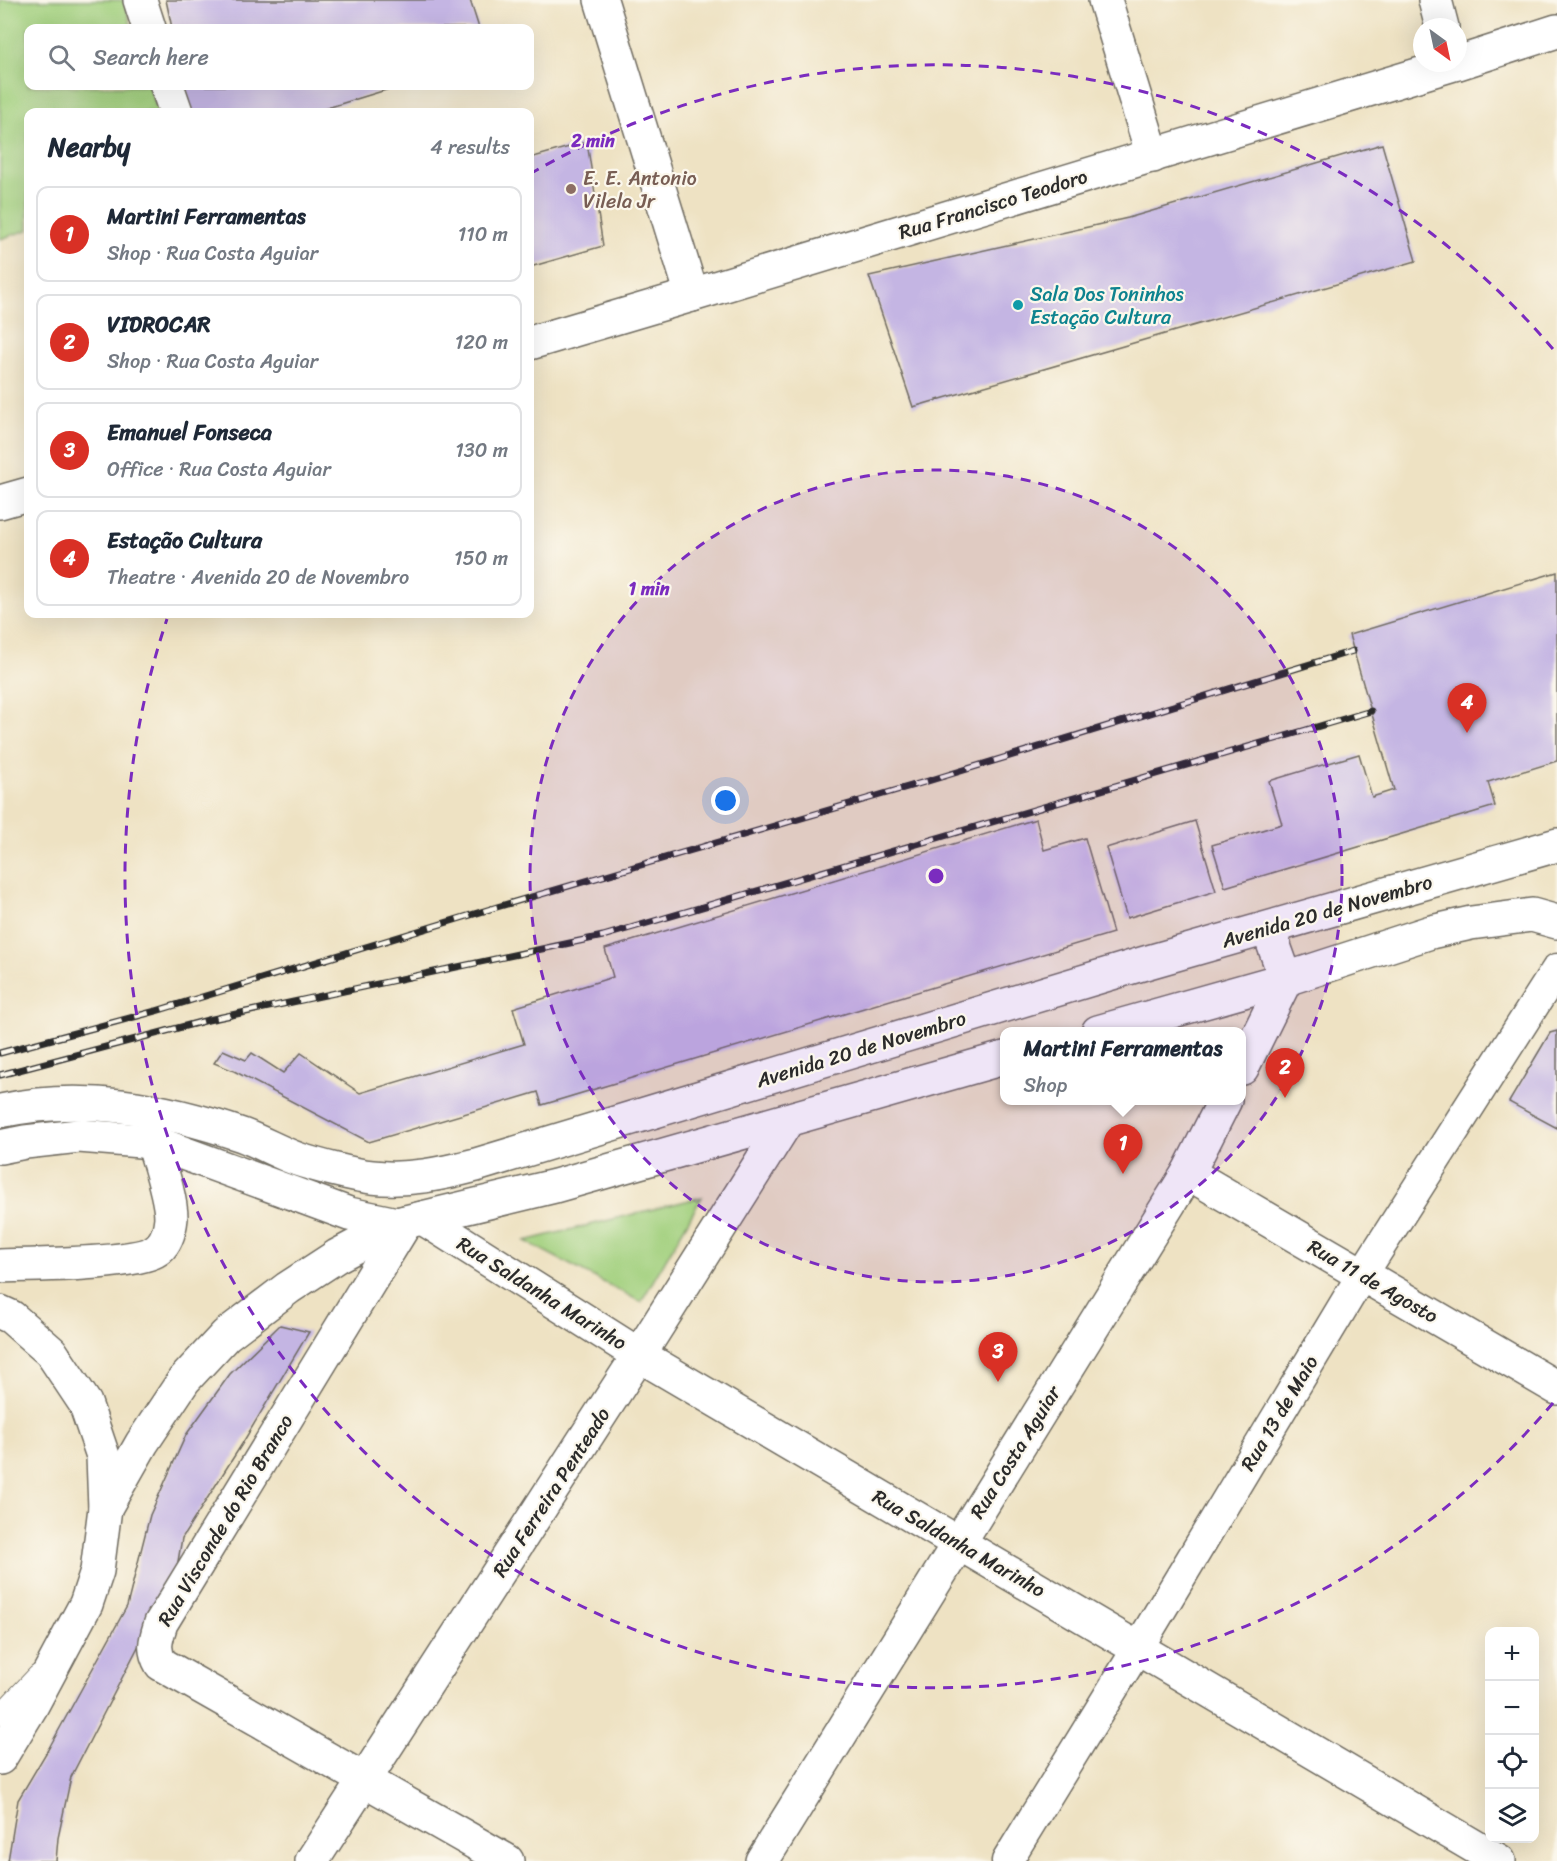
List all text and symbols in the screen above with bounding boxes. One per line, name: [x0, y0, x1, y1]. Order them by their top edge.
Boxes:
north arrow: [1413, 18, 1467, 72]
search box: [24, 24, 534, 90]
text: Search here: [93, 38, 209, 77]
icon: search: [45, 41, 78, 74]
text: Nearby: [48, 124, 130, 170]
text: 2 min: [570, 125, 615, 157]
text: 4 results: [430, 130, 510, 165]
street label: Rua Francisco Teodoro: [894, 159, 1092, 250]
place label: E. E. Antonio Vilela Jr: [583, 161, 697, 219]
marker: E. E. Antonio Vilela Jr: [564, 182, 578, 196]
text: Martini Ferramentas: [107, 197, 306, 236]
text: 1: [65, 217, 74, 252]
text: 110 m: [458, 217, 508, 252]
text: Shop · Rua Costa Aguiar: [107, 236, 318, 271]
place label: Sala Dos Toninhos Estação Cultura: [1030, 277, 1185, 335]
marker: Sala Dos Toninhos Estação Cultura: [1011, 298, 1025, 312]
text: VIDROCAR: [107, 305, 211, 344]
text: 2: [64, 325, 75, 360]
text: 120 m: [455, 325, 508, 360]
text: Shop · Rua Costa Aguiar: [107, 344, 318, 379]
text: Emanuel Fonseca: [107, 413, 272, 452]
text: 3: [64, 433, 75, 468]
text: 130 m: [455, 433, 508, 468]
text: Office · Rua Costa Aguiar: [107, 452, 331, 487]
text: Estação Cultura: [107, 521, 262, 560]
text: 4: [63, 541, 76, 576]
text: 150 m: [454, 541, 508, 576]
text: Theatre · Avenida 20 de Novembro: [107, 560, 409, 595]
text: 1 min: [629, 573, 670, 605]
pin: 4: [1448, 684, 1486, 733]
your location: [711, 786, 740, 815]
street label: Avenida 20 de Novembro: [1217, 865, 1437, 959]
centre of rings: [926, 866, 946, 886]
street label: Avenida 20 de Novembro: [751, 1001, 970, 1098]
popup: [1000, 1027, 1246, 1105]
text: Martini Ferramentas: [1024, 1029, 1222, 1068]
pin: 2: [1266, 1048, 1304, 1098]
text: Shop: [1024, 1068, 1067, 1103]
pin: 1: [1104, 1124, 1142, 1174]
street label: Rua Saldanha Marinho: [450, 1227, 634, 1360]
street label: Rua 11 de Agosto: [1301, 1230, 1445, 1333]
pin: 3: [978, 1332, 1018, 1382]
street label: Rua 13 de Maio: [1231, 1348, 1328, 1478]
street label: Rua Costa Aguiar: [960, 1377, 1071, 1526]
street label: Rua Ferreira Penteado: [483, 1400, 620, 1585]
street label: Rua Visconde do Rio Branco: [148, 1407, 303, 1633]
street label: Rua Saldanha Marinho: [866, 1479, 1052, 1607]
map controls: [1485, 1627, 1539, 1843]
button: +: [1485, 1627, 1539, 1681]
button: −: [1485, 1681, 1539, 1735]
button: locate: [1485, 1735, 1539, 1789]
button: layers: [1485, 1789, 1539, 1843]

